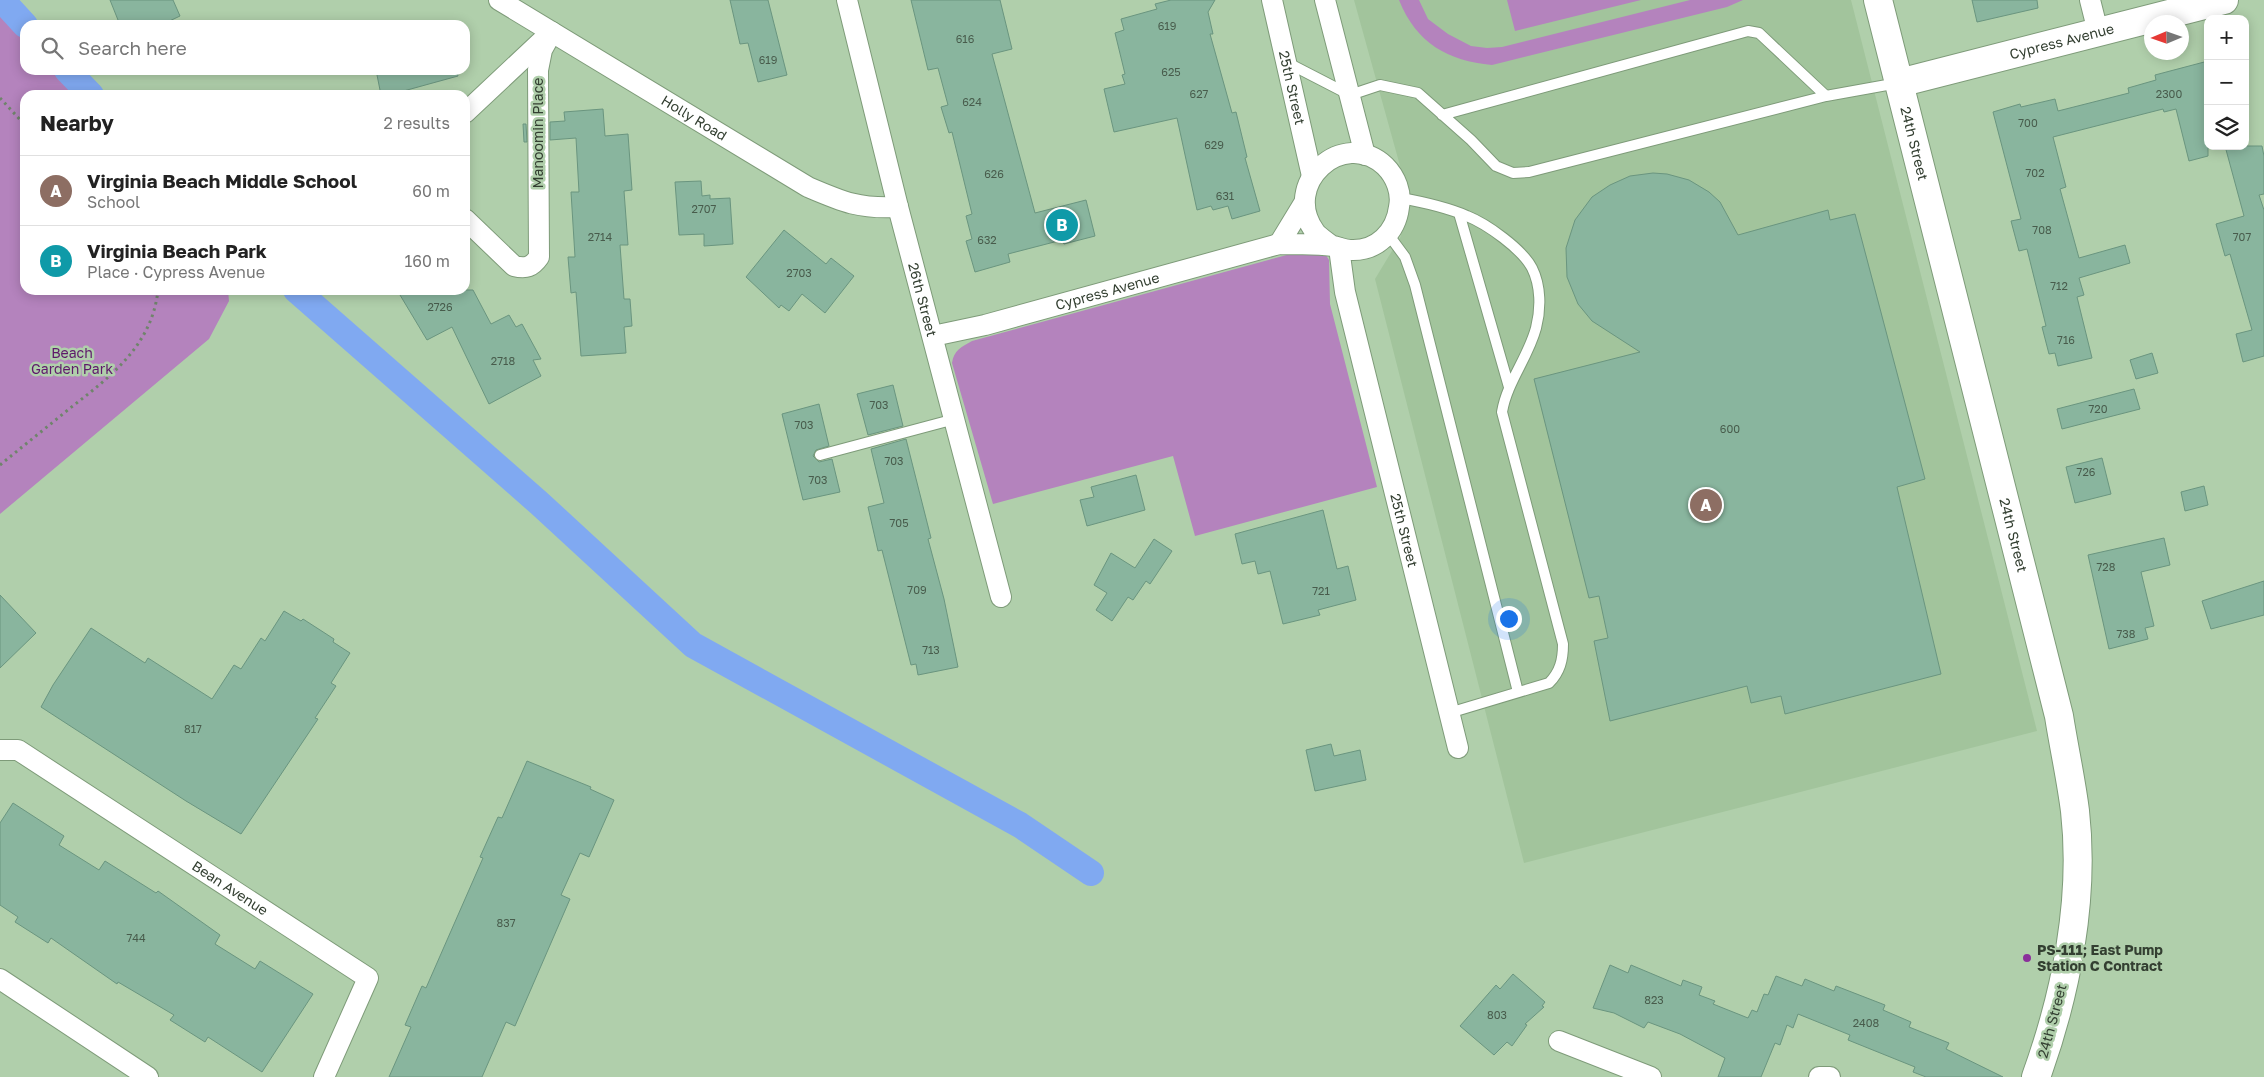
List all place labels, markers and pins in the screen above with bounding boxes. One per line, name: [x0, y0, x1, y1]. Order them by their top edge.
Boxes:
pin: B: [1046, 206, 1078, 244]
pin: A: [1690, 486, 1722, 524]
place label: PS-111; East Pump Station C Contract: [2037, 941, 2163, 974]
marker: PS-111; East Pump Station C Contract: [2021, 952, 2033, 964]

